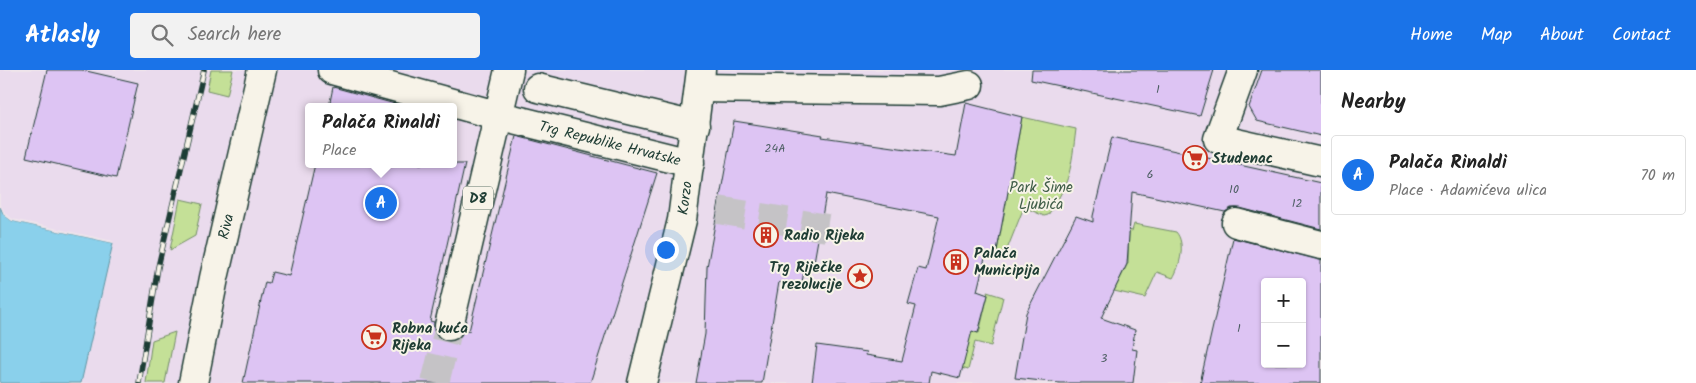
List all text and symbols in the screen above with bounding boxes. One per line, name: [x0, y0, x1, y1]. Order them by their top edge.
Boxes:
search box: [130, 13, 480, 58]
text: Atlasly: [25, 16, 100, 55]
text: Search here: [188, 20, 281, 50]
icon: search: [148, 21, 176, 49]
text: Home: [1410, 21, 1453, 50]
text: Map: [1481, 21, 1512, 50]
text: About: [1540, 21, 1584, 50]
text: Contact: [1612, 21, 1671, 50]
house number: 1: [1156, 80, 1160, 99]
text: Nearby: [1341, 86, 1406, 119]
popup: [305, 103, 457, 168]
text: Palača Rinaldi: [322, 108, 440, 138]
street label: Trg Republike Hrvatske: [536, 115, 684, 173]
text: Place: [322, 138, 356, 163]
house number: 24A: [765, 139, 785, 158]
supermarket icon: Studenac: [1182, 145, 1208, 171]
place label: Studenac: [1212, 147, 1273, 171]
text: Palača Rinaldi: [1389, 148, 1507, 178]
text: A: [1353, 163, 1363, 188]
text: 70 m: [1640, 163, 1675, 188]
house number: 6: [1147, 165, 1153, 184]
park label: Park Šime Ljubića: [1009, 176, 1073, 217]
text: Place · Adamićeva ulica: [1389, 178, 1547, 203]
street label: Korzo: [672, 180, 700, 217]
house number: 10: [1229, 180, 1239, 199]
pin: A: [365, 184, 397, 222]
road number: D8: [463, 186, 493, 210]
house number: 12: [1292, 194, 1302, 213]
street label: Riva: [212, 211, 241, 242]
building icon: Radio Rijeka: [753, 222, 779, 248]
place label: Radio Rijeka: [784, 224, 865, 248]
your location: [653, 237, 679, 263]
place label: Palača Municipija: [974, 242, 1040, 283]
building icon: Palača Municipija: [943, 249, 969, 275]
place label: Trg Riječke rezolucije: [769, 256, 843, 297]
place icon: Trg Riječke rezolucije: [847, 263, 873, 289]
map controls: [1261, 278, 1306, 368]
button: +: [1261, 278, 1306, 323]
place label: Robna kuća Rijeka: [392, 317, 468, 358]
house number: 1: [1237, 319, 1241, 338]
button: −: [1261, 323, 1306, 368]
supermarket icon: Robna kuća Rijeka: [361, 324, 387, 350]
house number: 3: [1101, 349, 1108, 368]

